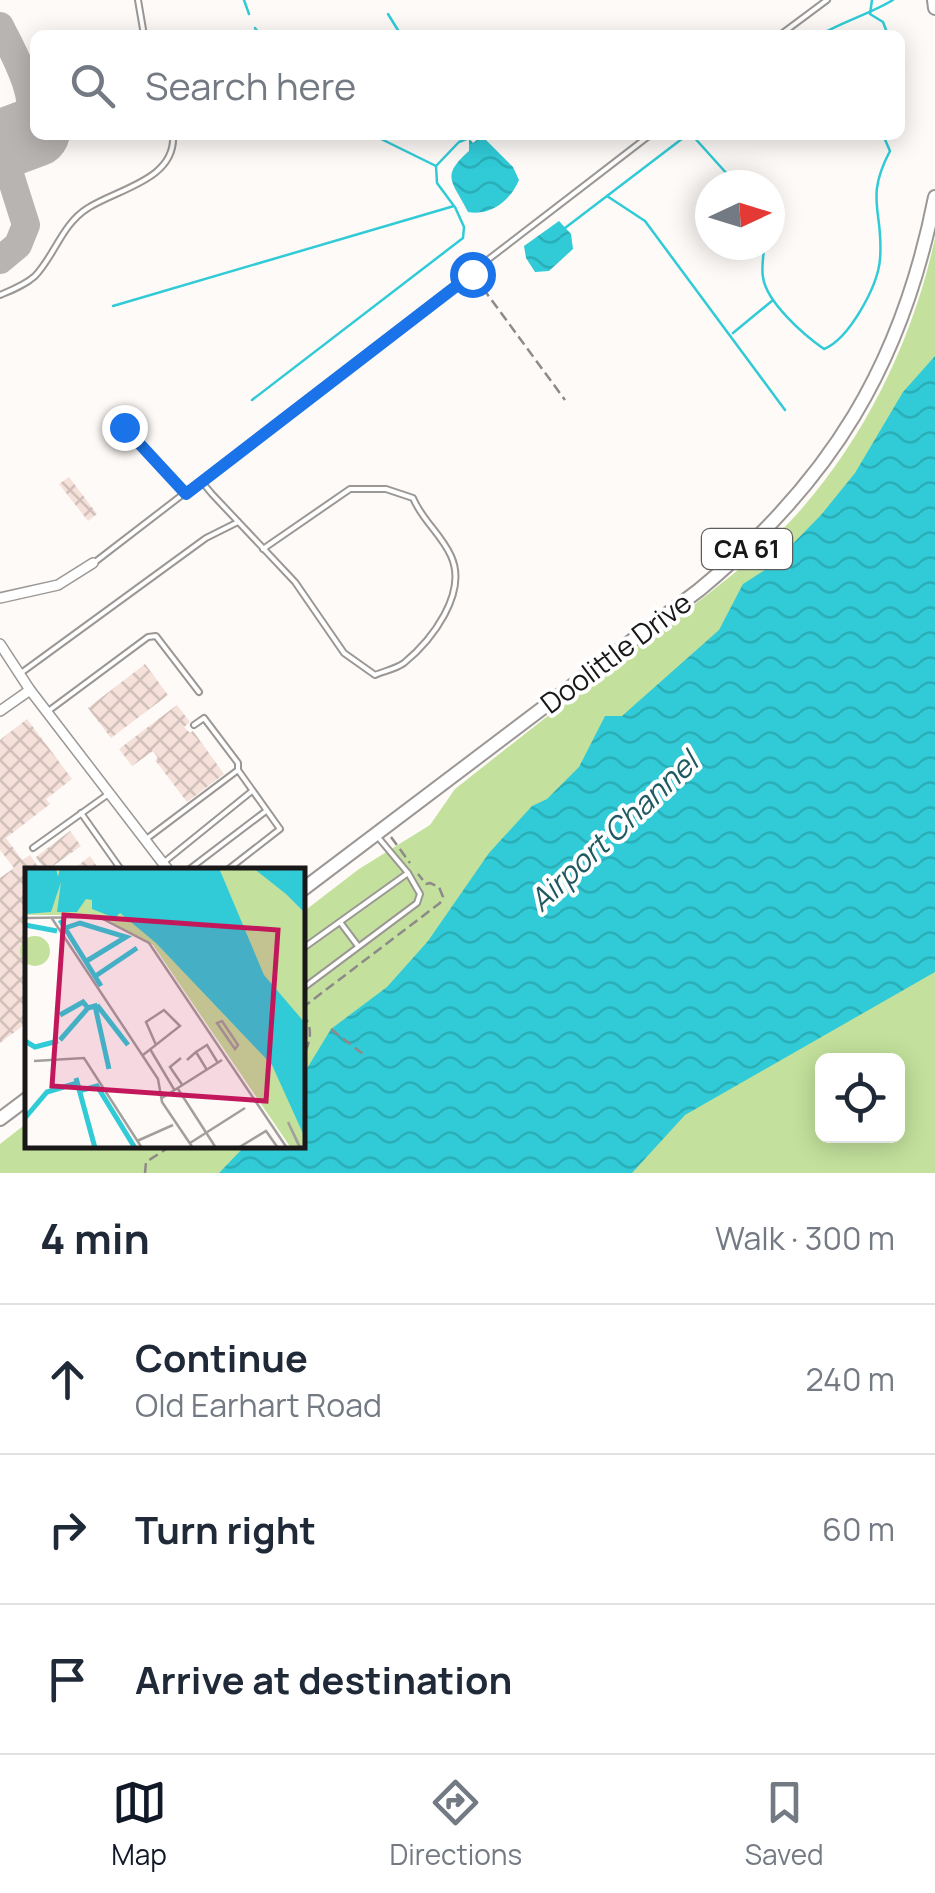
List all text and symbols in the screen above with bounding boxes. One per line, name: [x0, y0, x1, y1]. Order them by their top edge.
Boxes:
search box: [30, 30, 905, 140]
icon: search: [65, 58, 120, 113]
text: Search here: [145, 59, 356, 111]
north arrow: [695, 170, 785, 260]
route start: [450, 252, 496, 298]
route end: [102, 405, 148, 451]
road number: CA 61: [702, 529, 792, 569]
street label: Doolittle Drive: [532, 583, 699, 721]
water label: Airport Channel: [520, 739, 709, 920]
inset map: [25, 868, 305, 1148]
map controls: [815, 1053, 905, 1143]
button: locate: [815, 1053, 905, 1143]
text: 4 min: [40, 1209, 150, 1267]
text: Walk · 300 m: [715, 1216, 895, 1260]
text: Continue: [135, 1331, 308, 1383]
icon: ahead: [40, 1352, 95, 1407]
text: 240 m: [805, 1357, 895, 1401]
text: Old Earhart Road: [135, 1383, 382, 1427]
icon: right: [40, 1502, 95, 1557]
text: Turn right: [135, 1503, 316, 1555]
text: 60 m: [822, 1507, 895, 1551]
icon: arrive: [40, 1652, 95, 1707]
text: Arrive at destination: [135, 1653, 512, 1705]
tab: Map: [111, 1775, 167, 1873]
tab: Directions: [390, 1775, 522, 1873]
tab: Saved: [745, 1775, 824, 1873]

